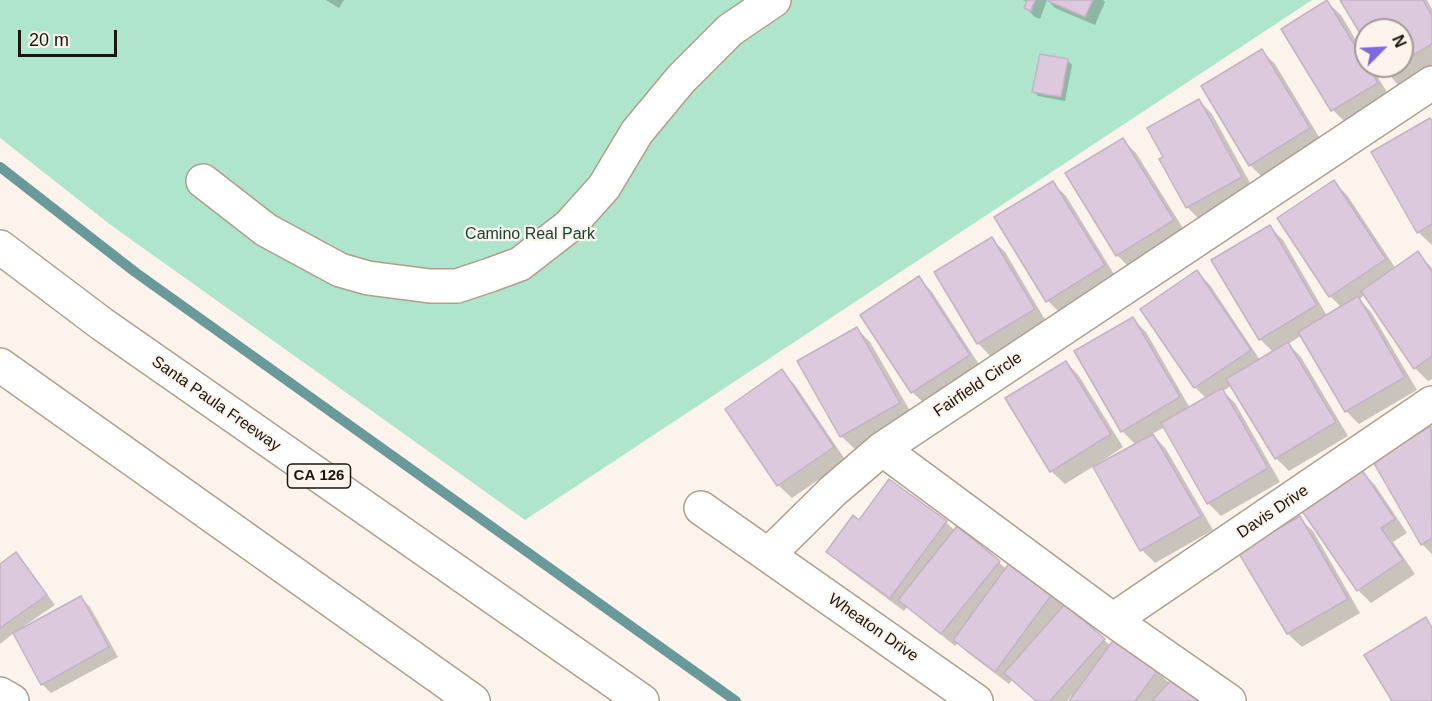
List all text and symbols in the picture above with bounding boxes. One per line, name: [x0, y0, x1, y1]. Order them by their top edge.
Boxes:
scale bar: [21, 18, 120, 56]
north arrow: [1354, 18, 1414, 78]
text: 20 m: [29, 30, 69, 50]
text: N: [1389, 33, 1409, 50]
park label: Camino Real Park: [465, 225, 595, 245]
street label: Fairfield Circle: [930, 348, 1026, 422]
street label: Santa Paula Freeway: [148, 352, 284, 456]
road number: CA 126: [288, 464, 350, 488]
street label: Davis Drive: [1234, 481, 1312, 543]
street label: Wheaton Drive: [824, 590, 922, 666]

